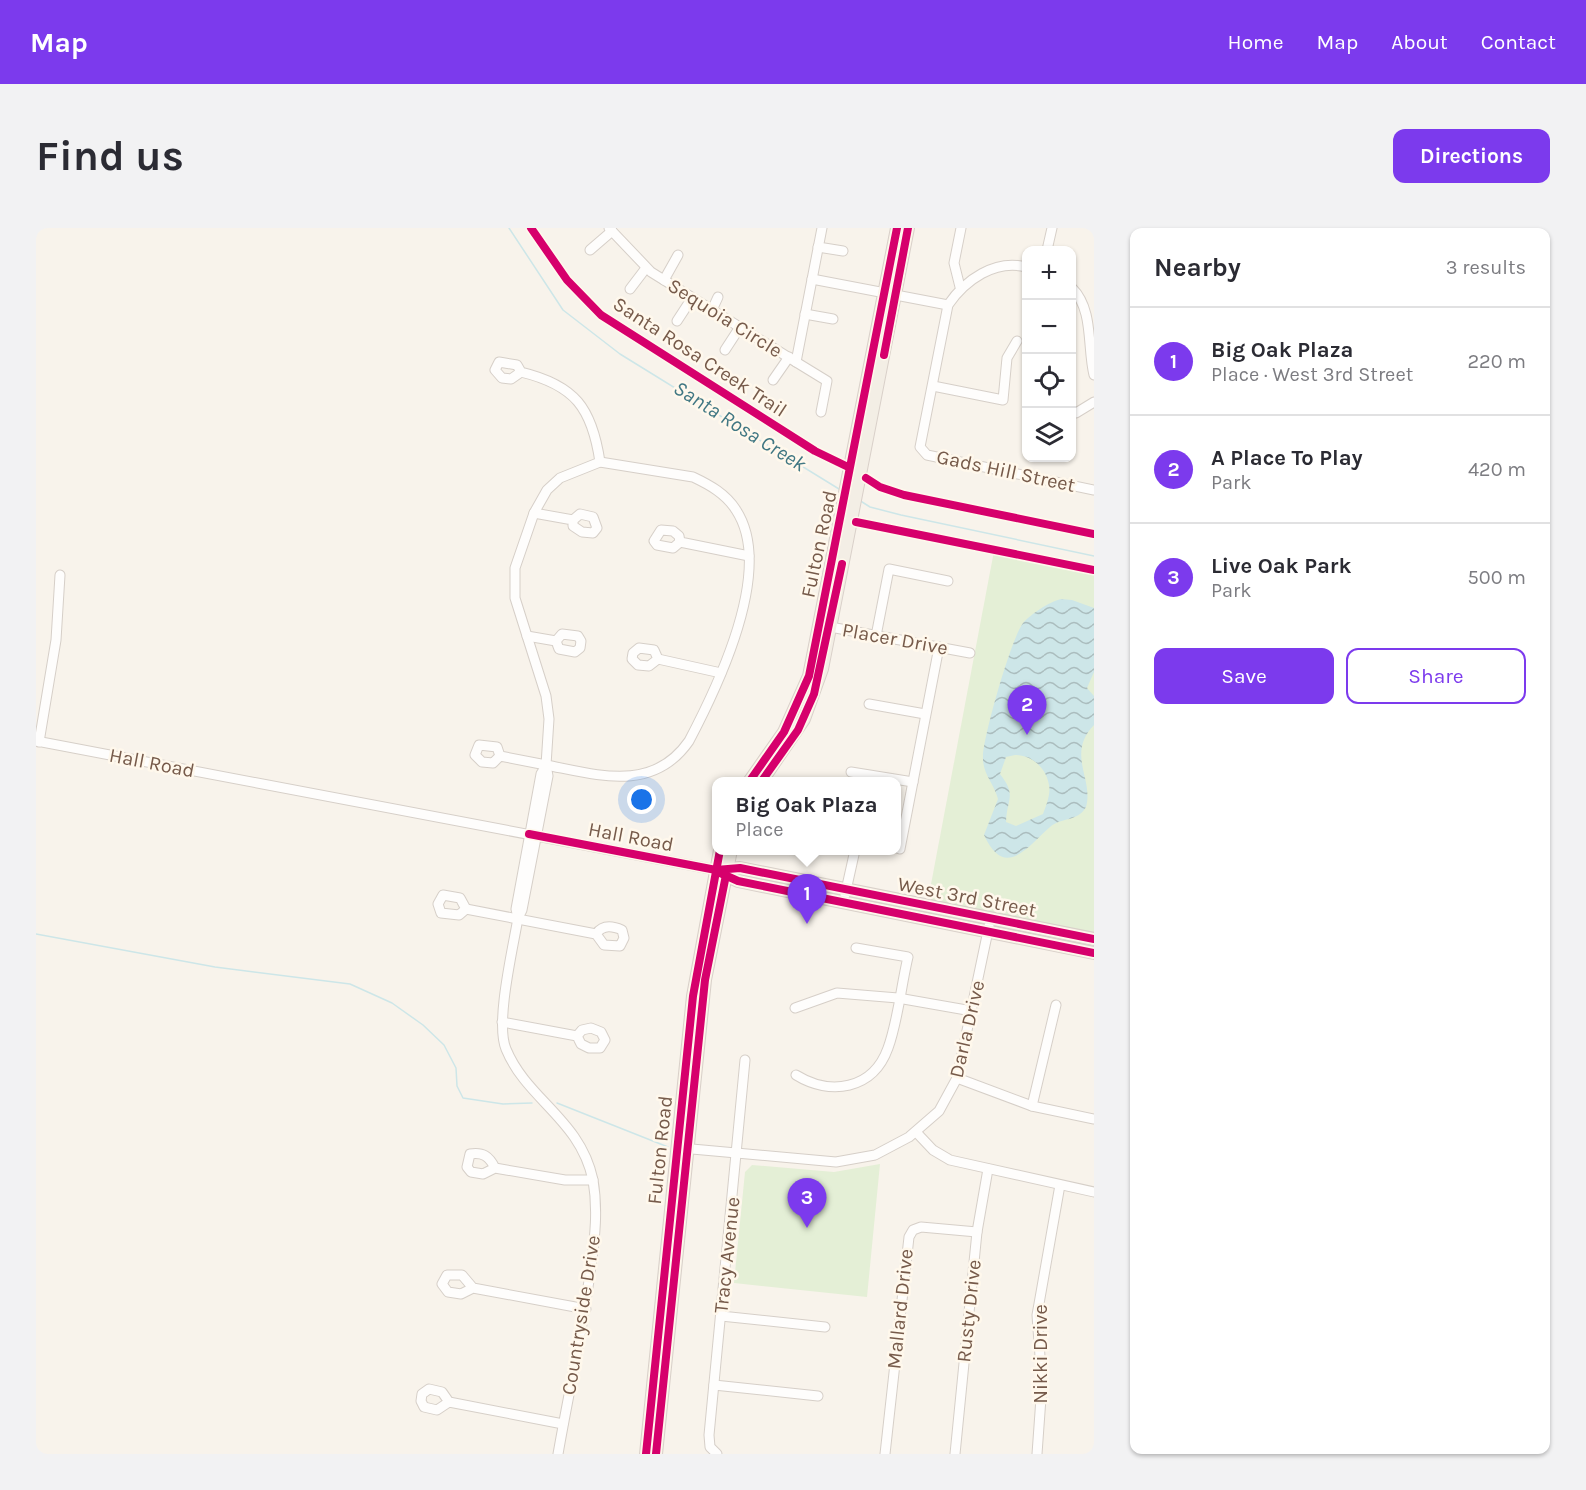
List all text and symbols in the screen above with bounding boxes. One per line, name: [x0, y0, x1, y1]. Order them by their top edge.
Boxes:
text: Map: [30, 26, 88, 59]
text: Home: [1228, 30, 1284, 54]
text: Map: [1317, 30, 1358, 54]
text: About: [1391, 30, 1448, 54]
text: Contact: [1481, 30, 1556, 54]
button: Directions: [1393, 129, 1550, 183]
text: Find us: [36, 131, 184, 181]
map controls: [1022, 246, 1076, 462]
button: +: [1022, 246, 1076, 300]
text: Nearby: [1154, 252, 1241, 283]
text: 3 results: [1446, 256, 1526, 279]
street label: Sequoia Circle: [664, 274, 786, 362]
street label: Santa Rosa Creek Trail: [609, 292, 791, 422]
button: −: [1022, 300, 1076, 354]
text: Big Oak Plaza: [1211, 337, 1353, 363]
text: 1: [1170, 350, 1177, 373]
text: 220 m: [1467, 350, 1526, 373]
button: locate: [1022, 354, 1076, 408]
text: Place · West 3rd Street: [1211, 363, 1413, 386]
water label: Santa Rosa Creek: [669, 376, 811, 476]
button: layers: [1022, 408, 1076, 462]
street label: Gads Hill Street: [935, 445, 1078, 497]
text: A Place To Play: [1211, 445, 1363, 471]
text: 2: [1167, 458, 1180, 481]
text: 420 m: [1468, 458, 1526, 481]
text: Park: [1211, 471, 1252, 494]
street label: Fulton Road: [796, 488, 842, 600]
text: Live Oak Park: [1211, 553, 1351, 579]
text: 3: [1167, 566, 1180, 589]
text: 500 m: [1468, 566, 1526, 589]
text: Park: [1211, 579, 1252, 602]
street label: Placer Drive: [840, 618, 950, 660]
button: Save: [1154, 648, 1334, 704]
button: Share: [1346, 648, 1526, 704]
pin: 2: [1008, 686, 1046, 735]
street label: Hall Road: [107, 743, 197, 783]
popup: [712, 777, 901, 855]
your location: [627, 785, 656, 814]
text: Big Oak Plaza: [735, 792, 878, 818]
street label: Hall Road: [586, 817, 676, 857]
text: Place: [735, 818, 784, 841]
street label: West 3rd Street: [896, 872, 1039, 922]
pin: 1: [788, 874, 826, 924]
street label: Darla Drive: [945, 978, 989, 1080]
street label: Fulton Road: [643, 1095, 677, 1205]
pin: 3: [788, 1178, 826, 1228]
street label: Tracy Avenue: [709, 1196, 745, 1314]
street label: Countryside Drive: [557, 1233, 605, 1397]
street label: Mallard Drive: [882, 1248, 918, 1370]
street label: Rusty Drive: [952, 1258, 986, 1364]
street label: Nikki Drive: [1029, 1304, 1052, 1404]

